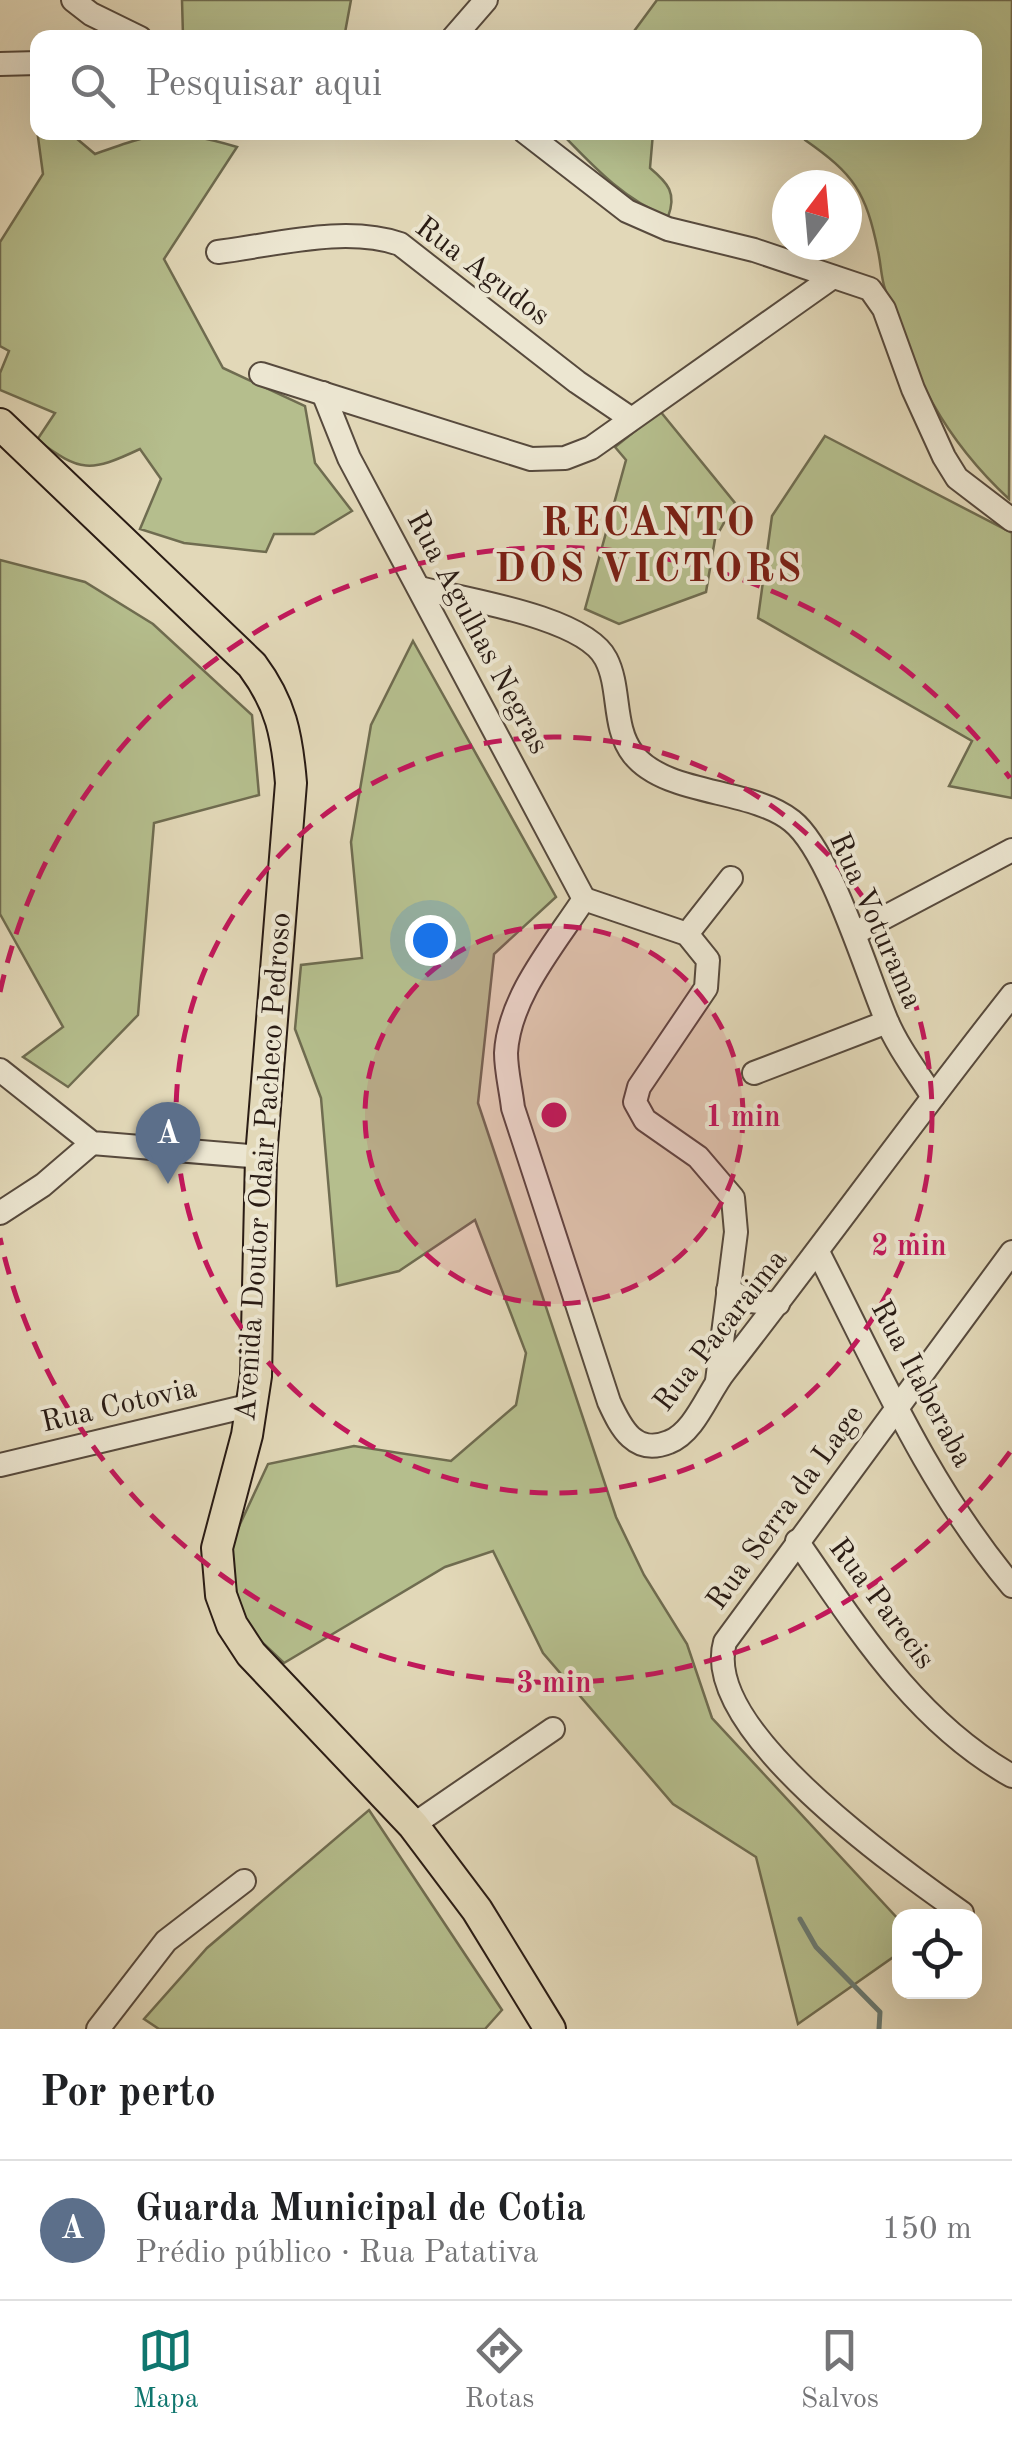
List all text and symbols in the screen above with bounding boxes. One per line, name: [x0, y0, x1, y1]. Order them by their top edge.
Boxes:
search box: [30, 30, 982, 140]
icon: search: [65, 58, 120, 113]
text: Pesquisar aqui: [145, 66, 382, 104]
north arrow: [772, 170, 862, 260]
street label: Rua Agudos: [409, 212, 555, 332]
district label: RECANTO DOS VICTORS: [494, 505, 804, 591]
street label: Rua Agulhas Negras: [400, 507, 554, 759]
street label: Rua Voturama: [823, 829, 927, 1013]
street label: Avenida Doutor Odair Pacheco Pedroso: [231, 912, 297, 1422]
your location: [405, 915, 456, 966]
centre of rings: [536, 1097, 572, 1133]
pin: A: [136, 1102, 200, 1184]
text: 1 min: [705, 1103, 781, 1133]
text: 2 min: [871, 1232, 947, 1262]
street label: Rua Pacaraima: [649, 1244, 793, 1418]
street label: Rua Itaberaba: [864, 1296, 978, 1473]
street label: Rua Cotovia: [38, 1374, 200, 1438]
street label: Rua Serra da Lage: [702, 1400, 870, 1616]
street label: Rua Parecis: [822, 1533, 940, 1675]
text: 3 min: [516, 1669, 592, 1699]
map controls: [892, 1909, 982, 1999]
button: locate: [892, 1909, 982, 1999]
text: Por perto: [40, 2073, 216, 2115]
text: Guarda Municipal de Cotia: [135, 2191, 586, 2229]
text: A: [60, 2214, 85, 2246]
text: 150 m: [882, 2214, 972, 2246]
text: Prédio público · Rua Patativa: [135, 2238, 538, 2270]
tab: Mapa: [133, 2323, 199, 2418]
tab: Rotas: [465, 2323, 535, 2418]
tab: Salvos: [801, 2323, 879, 2418]

